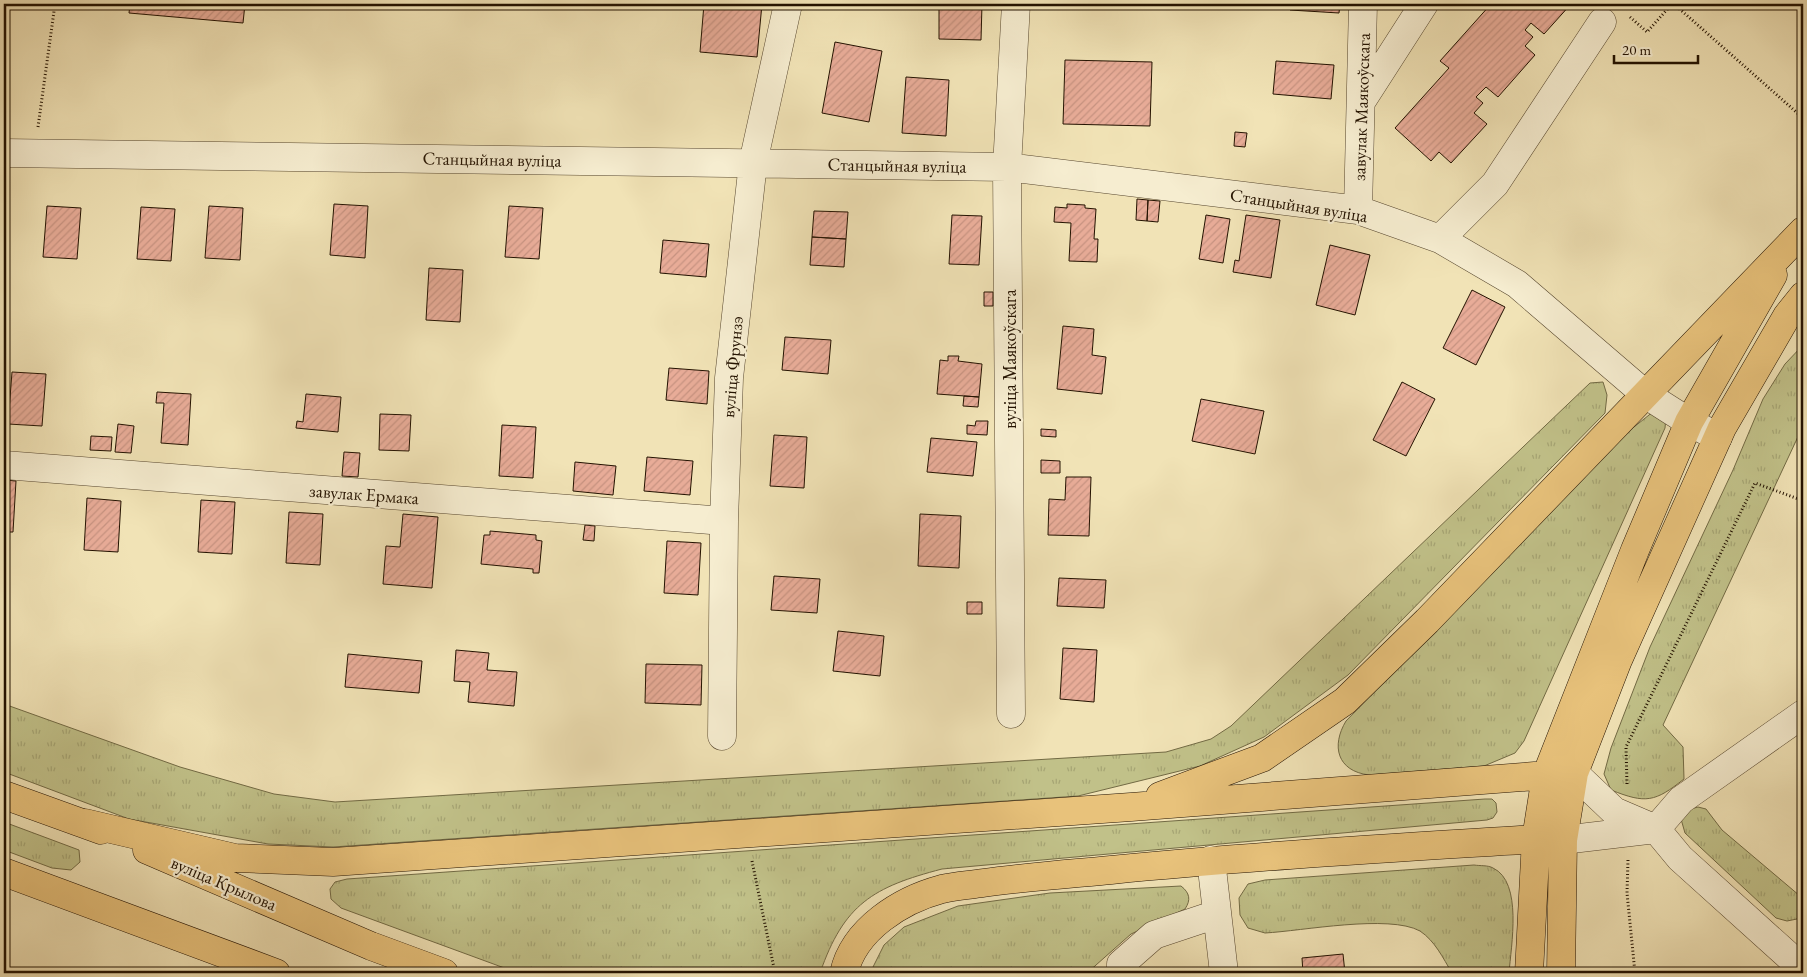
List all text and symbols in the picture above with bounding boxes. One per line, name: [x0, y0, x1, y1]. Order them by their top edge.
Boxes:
street label: завулак Маякоўскага: [1347, 32, 1375, 181]
scale bar: [1614, 32, 1698, 64]
text: 20 m: [1622, 40, 1651, 59]
street label: Станцыйная вуліца: [422, 146, 562, 172]
street label: Станцыйная вуліца: [827, 152, 967, 178]
street label: Станцыйная вуліца: [1229, 183, 1370, 227]
street label: вуліца Маякоўскага: [998, 289, 1021, 429]
street label: вуліца Фрунзэ: [716, 315, 748, 419]
street label: завулак Ермака: [308, 479, 421, 509]
street label: вуліца Крылова: [168, 850, 281, 916]

